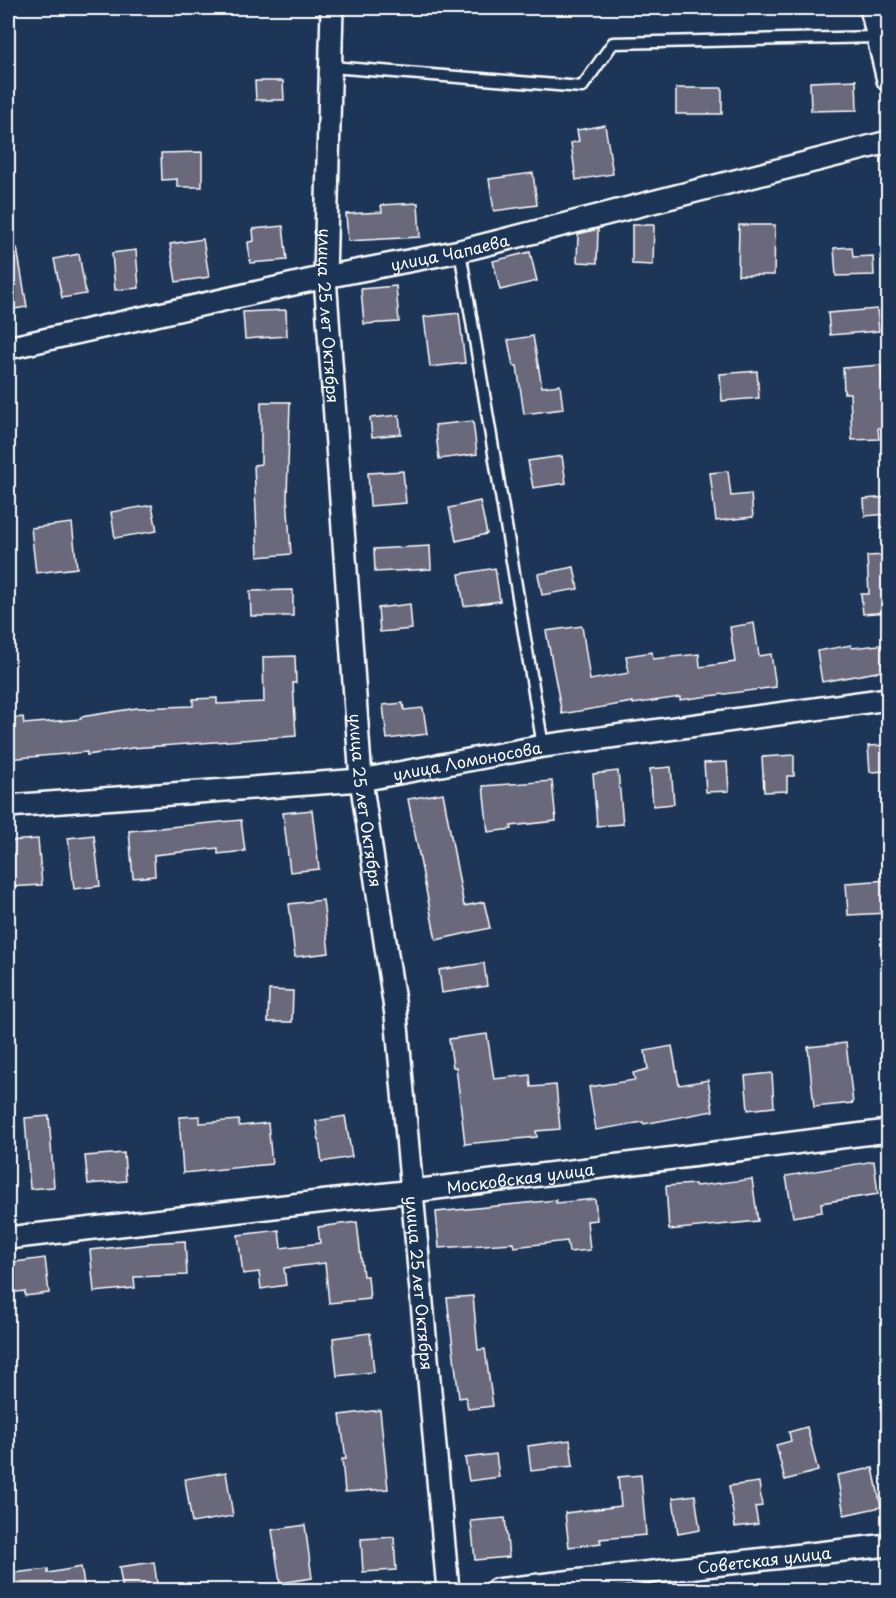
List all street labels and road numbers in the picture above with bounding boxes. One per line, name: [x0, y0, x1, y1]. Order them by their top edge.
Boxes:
street label: улица Чапаева: [388, 227, 511, 276]
street label: улица 25 лет Октября: [313, 228, 346, 404]
street label: улица 25 лет Октября: [344, 713, 389, 889]
street label: улица Ломоносова: [391, 735, 544, 786]
street label: Московская улица: [445, 1156, 596, 1199]
street label: улица 25 лет Октября: [400, 1195, 440, 1371]
street label: Советская улица: [696, 1540, 832, 1579]

